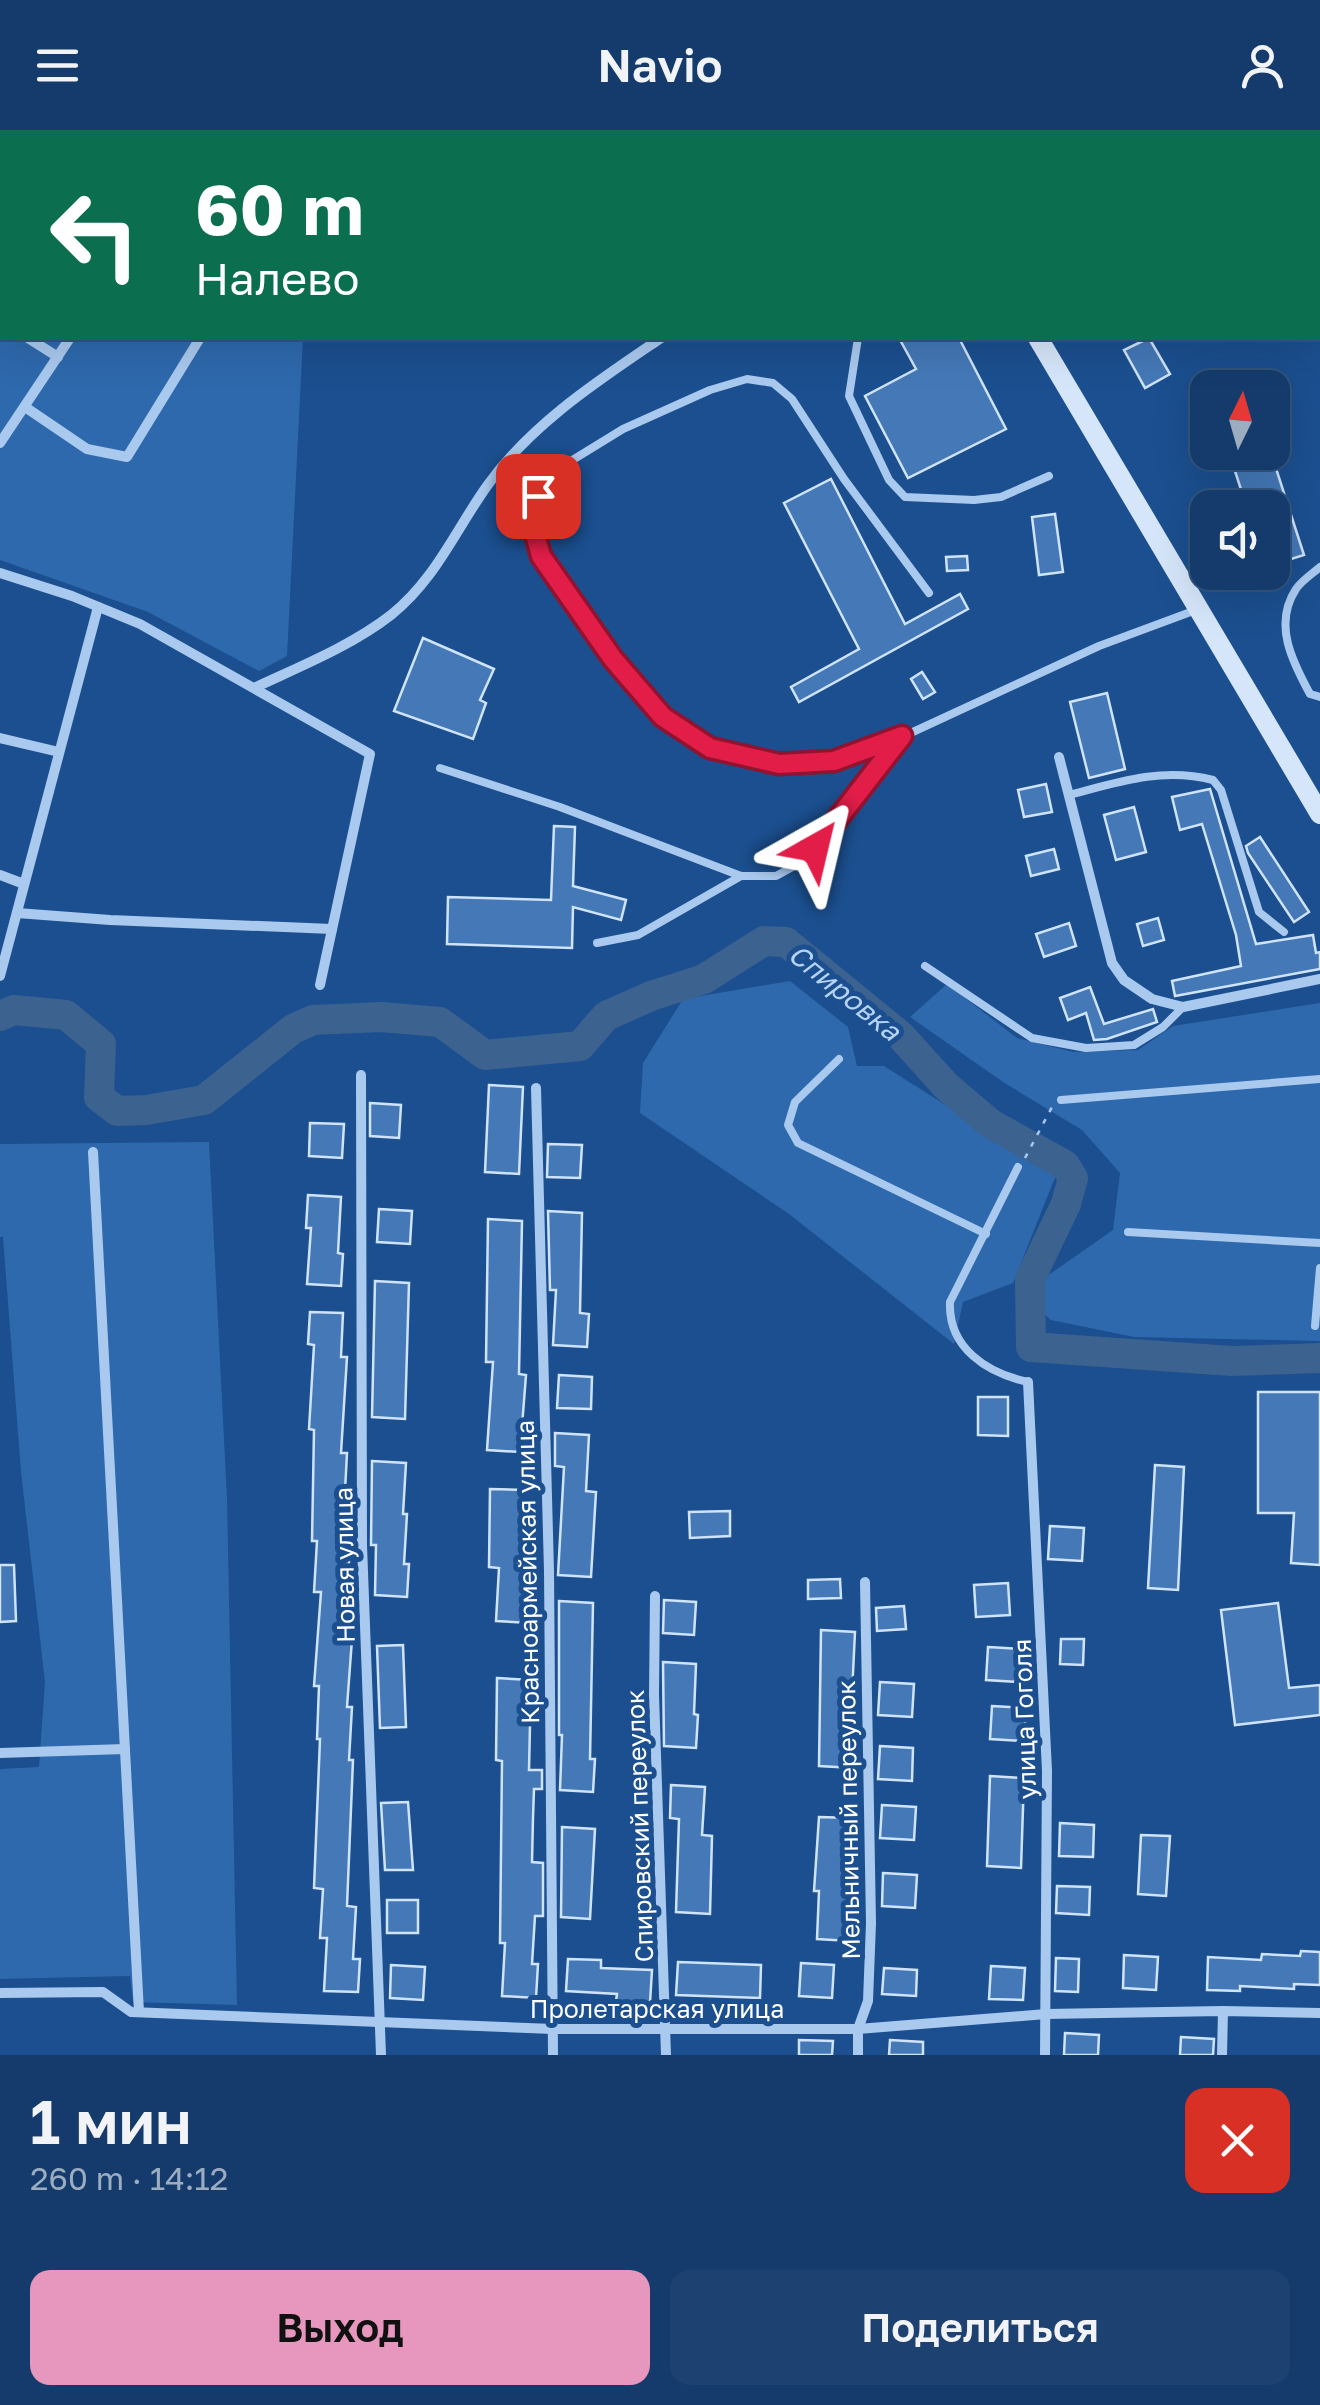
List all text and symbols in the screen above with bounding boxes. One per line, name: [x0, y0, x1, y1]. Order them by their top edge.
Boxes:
icon: menu: [30, 38, 85, 93]
text: Navio: [598, 38, 722, 92]
icon: person: [1235, 38, 1290, 93]
text: 60 m: [195, 166, 364, 250]
icon: left: [30, 170, 160, 300]
text: Налево: [195, 251, 359, 305]
north arrow: [1190, 370, 1290, 470]
map controls: [1190, 370, 1290, 590]
pin: [496, 454, 581, 539]
icon: arrive: [511, 469, 566, 524]
button: sound: [1190, 490, 1290, 590]
position arrow: [763, 796, 867, 900]
water label: Спировка: [782, 937, 909, 1048]
street label: Красноармейская улица: [509, 1420, 545, 1724]
street label: Новая улица: [327, 1487, 361, 1643]
street label: улица Гоголя: [1006, 1638, 1042, 1800]
street label: Мельничный переулок: [830, 1680, 866, 1960]
street label: Спировский переулок: [619, 1689, 659, 1963]
street label: Пролетарская улица: [530, 1993, 784, 2024]
text: 1 мин: [30, 2085, 192, 2157]
button: close: [1185, 2088, 1290, 2193]
text: 260 m · 14:12: [30, 2159, 228, 2197]
button: Выход: [30, 2270, 650, 2385]
button: Поделиться: [670, 2270, 1290, 2385]

